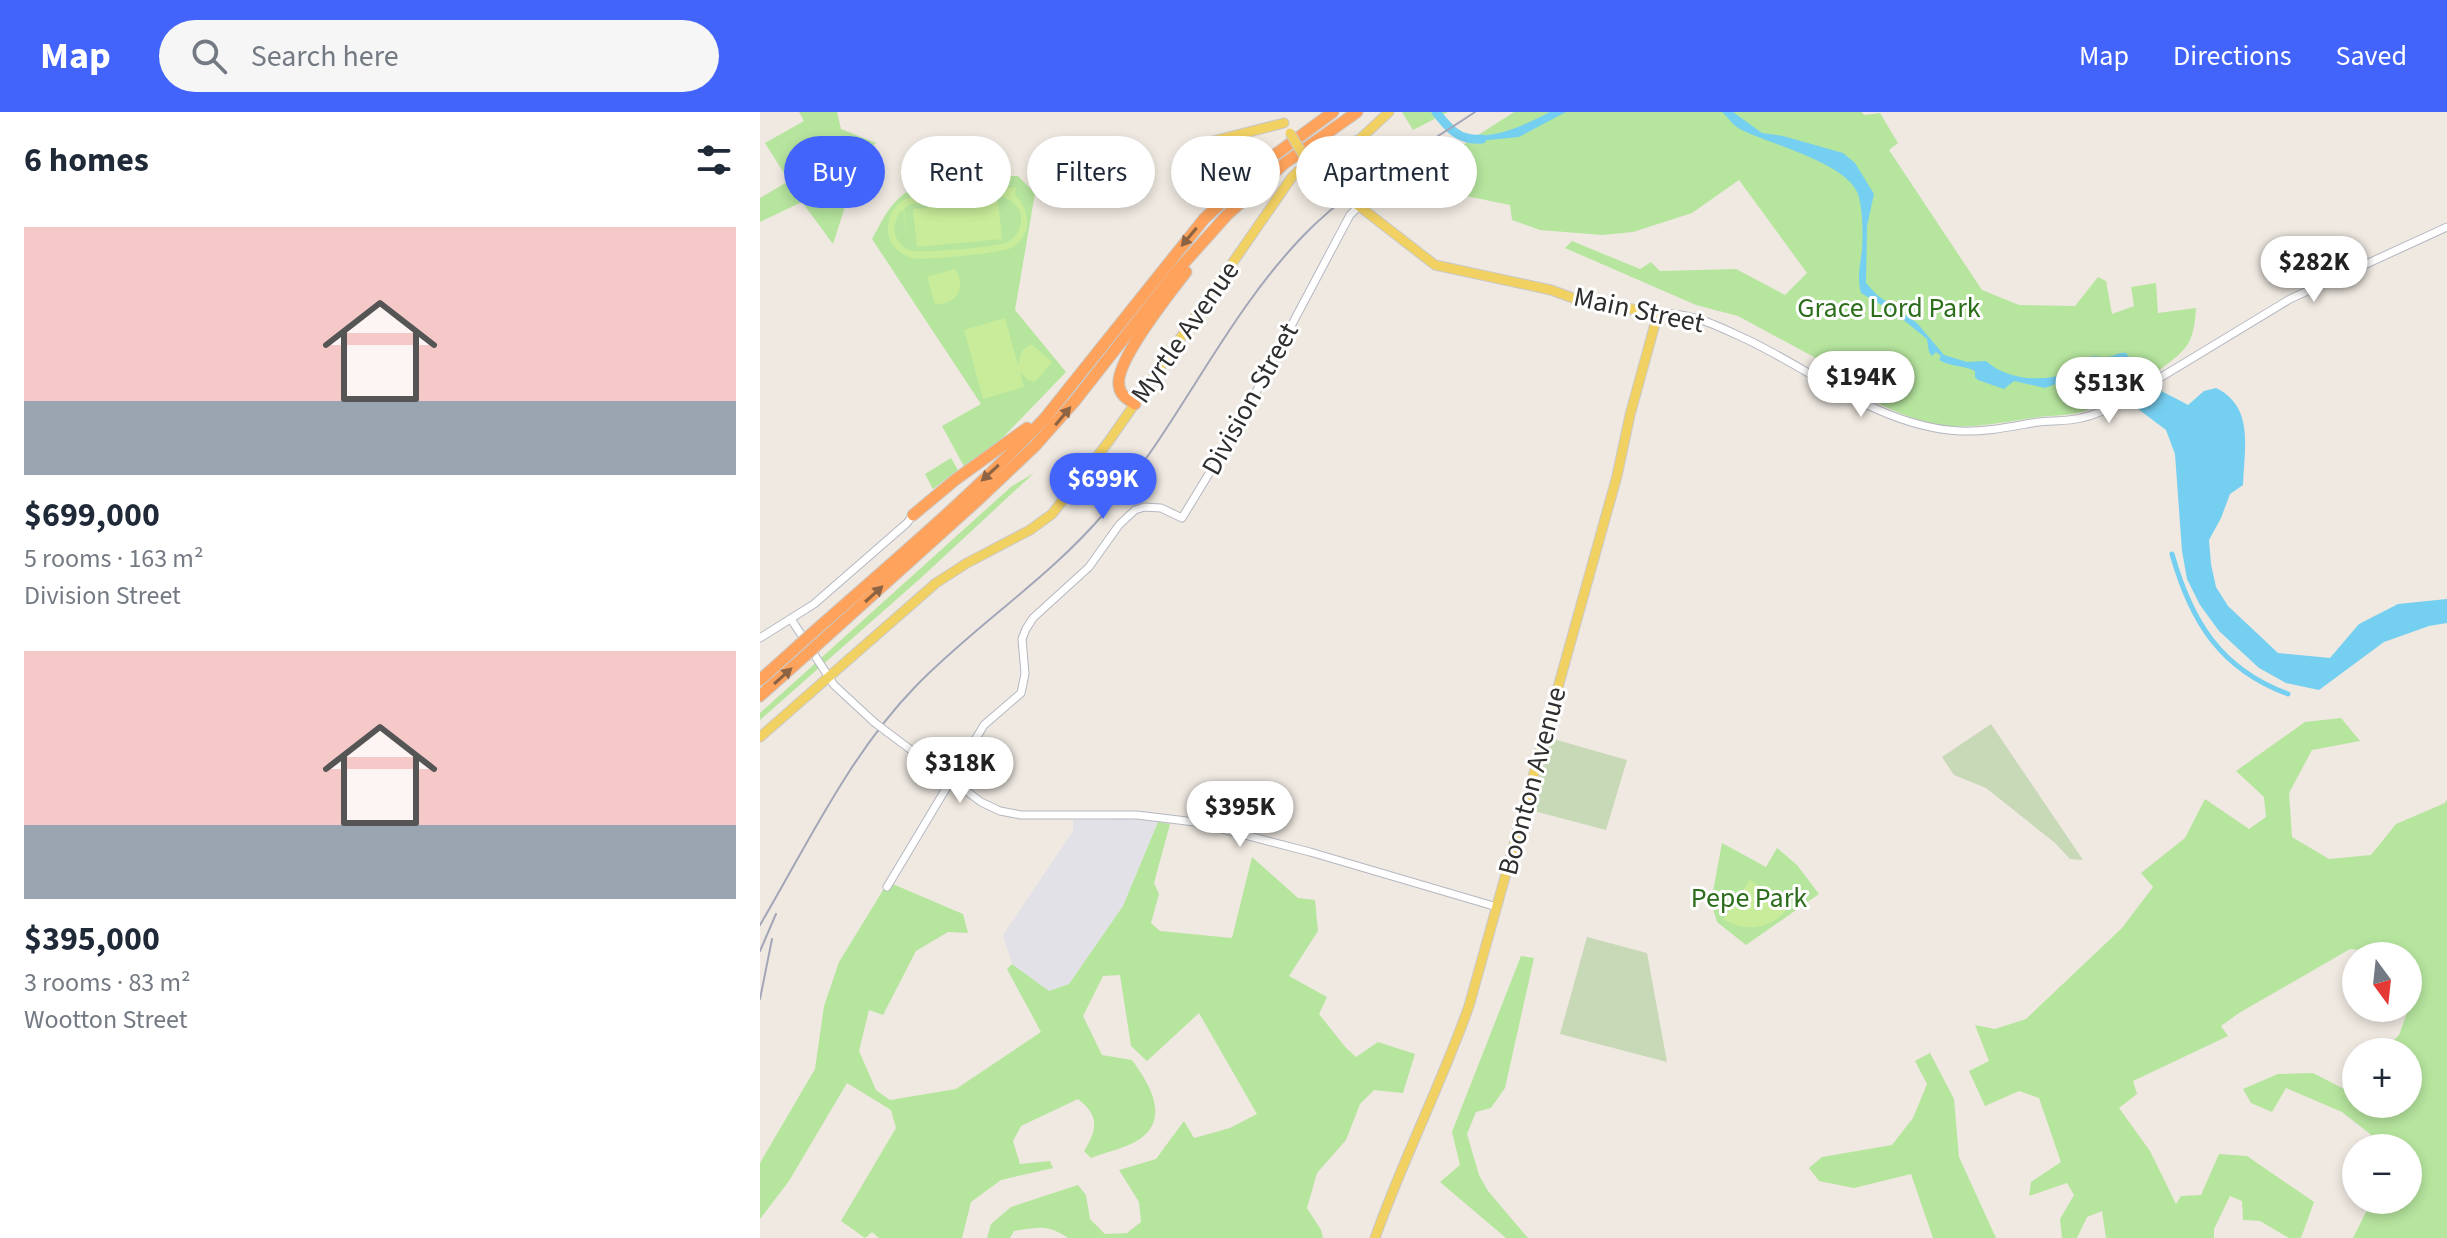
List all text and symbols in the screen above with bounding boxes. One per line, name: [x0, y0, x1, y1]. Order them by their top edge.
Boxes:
search box: [159, 20, 719, 92]
text: Map: [40, 29, 111, 83]
icon: search: [187, 34, 231, 78]
text: Search here: [251, 35, 399, 78]
text: Map: [2079, 36, 2129, 76]
text: Directions: [2173, 36, 2292, 76]
text: Saved: [2336, 36, 2407, 76]
text: 6 homes: [24, 136, 149, 185]
chip: Buy: [784, 136, 885, 208]
chip: Rent: [901, 136, 1011, 208]
chip: Filters: [1027, 136, 1155, 208]
chip: New: [1171, 136, 1280, 208]
chip: Apartment: [1296, 136, 1477, 208]
icon: filters: [692, 138, 736, 182]
one-way arrow: [1181, 226, 1198, 246]
pin: $282K: [2258, 236, 2370, 304]
text: $282K: [2279, 243, 2349, 280]
street label: Myrtle Avenue: [1121, 253, 1249, 411]
street label: Main Street: [1570, 277, 1708, 343]
icon: home: [308, 279, 452, 423]
park label: Grace Lord Park: [1797, 288, 1981, 328]
street label: Division Street: [1192, 315, 1309, 483]
pin: $194K: [1805, 351, 1917, 419]
pin: $513K: [2053, 357, 2165, 425]
text: $194K: [1826, 358, 1896, 395]
text: $513K: [2074, 364, 2144, 401]
one-way arrow: [1054, 406, 1071, 426]
pin: $699K: [1047, 453, 1159, 521]
text: $699K: [1068, 460, 1138, 497]
one-way arrow: [981, 464, 1000, 482]
text: $699,000: [24, 491, 160, 540]
text: 5 rooms · 163 m²: [24, 540, 203, 577]
text: Division Street: [24, 577, 181, 614]
one-way arrow: [864, 586, 884, 603]
one-way arrow: [772, 668, 792, 685]
street label: Boonton Avenue: [1488, 682, 1576, 880]
icon: home: [308, 703, 452, 847]
pin: $318K: [904, 737, 1016, 805]
text: $318K: [925, 744, 995, 781]
pin: $395K: [1184, 781, 1296, 849]
text: $395K: [1205, 788, 1275, 825]
park label: Pepe Park: [1691, 878, 1807, 918]
text: $395,000: [24, 915, 160, 964]
north arrow: [2342, 942, 2422, 1022]
map controls: [2342, 942, 2422, 1214]
text: 3 rooms · 83 m²: [24, 964, 191, 1001]
text: Wootton Street: [24, 1001, 188, 1038]
button: +: [2342, 1038, 2422, 1118]
button: −: [2342, 1134, 2422, 1214]

